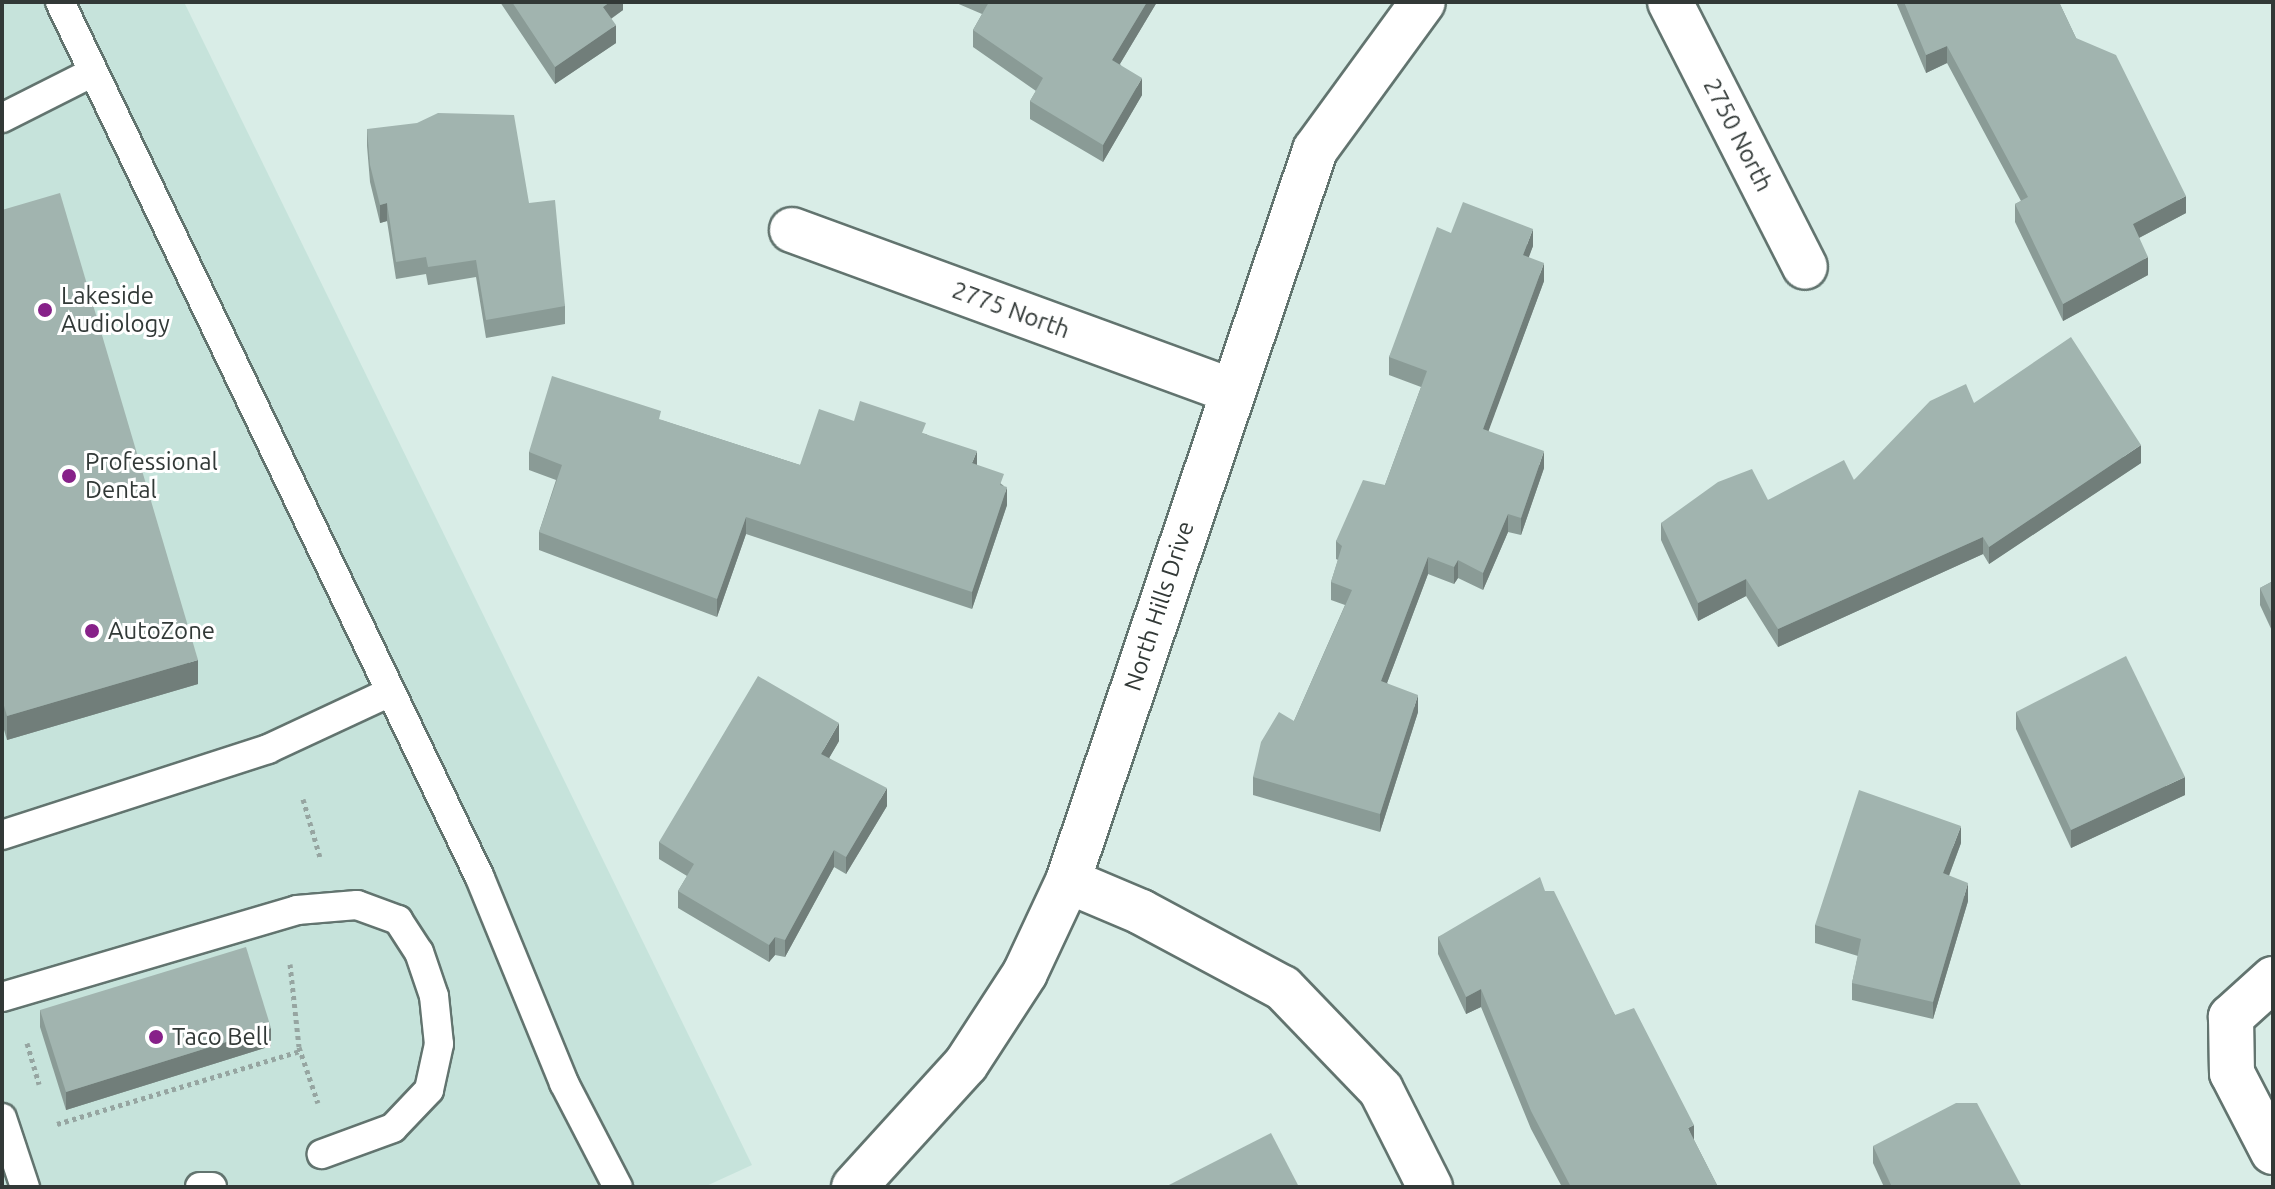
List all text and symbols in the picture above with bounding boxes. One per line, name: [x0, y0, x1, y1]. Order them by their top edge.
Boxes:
street label: 2750 North: [1697, 74, 1779, 196]
street label: 2775 North: [948, 275, 1074, 345]
place label: Lakeside Audiology: [61, 282, 170, 338]
marker: Lakeside Audiology: [36, 301, 54, 319]
place label: Professional Dental: [85, 448, 218, 504]
marker: Professional Dental: [60, 467, 78, 485]
street label: North Hills Drive: [1118, 518, 1200, 694]
place label: AutoZone: [108, 617, 215, 645]
marker: AutoZone: [83, 622, 101, 640]
place label: Taco Bell: [172, 1023, 268, 1051]
marker: Taco Bell: [147, 1028, 165, 1046]

